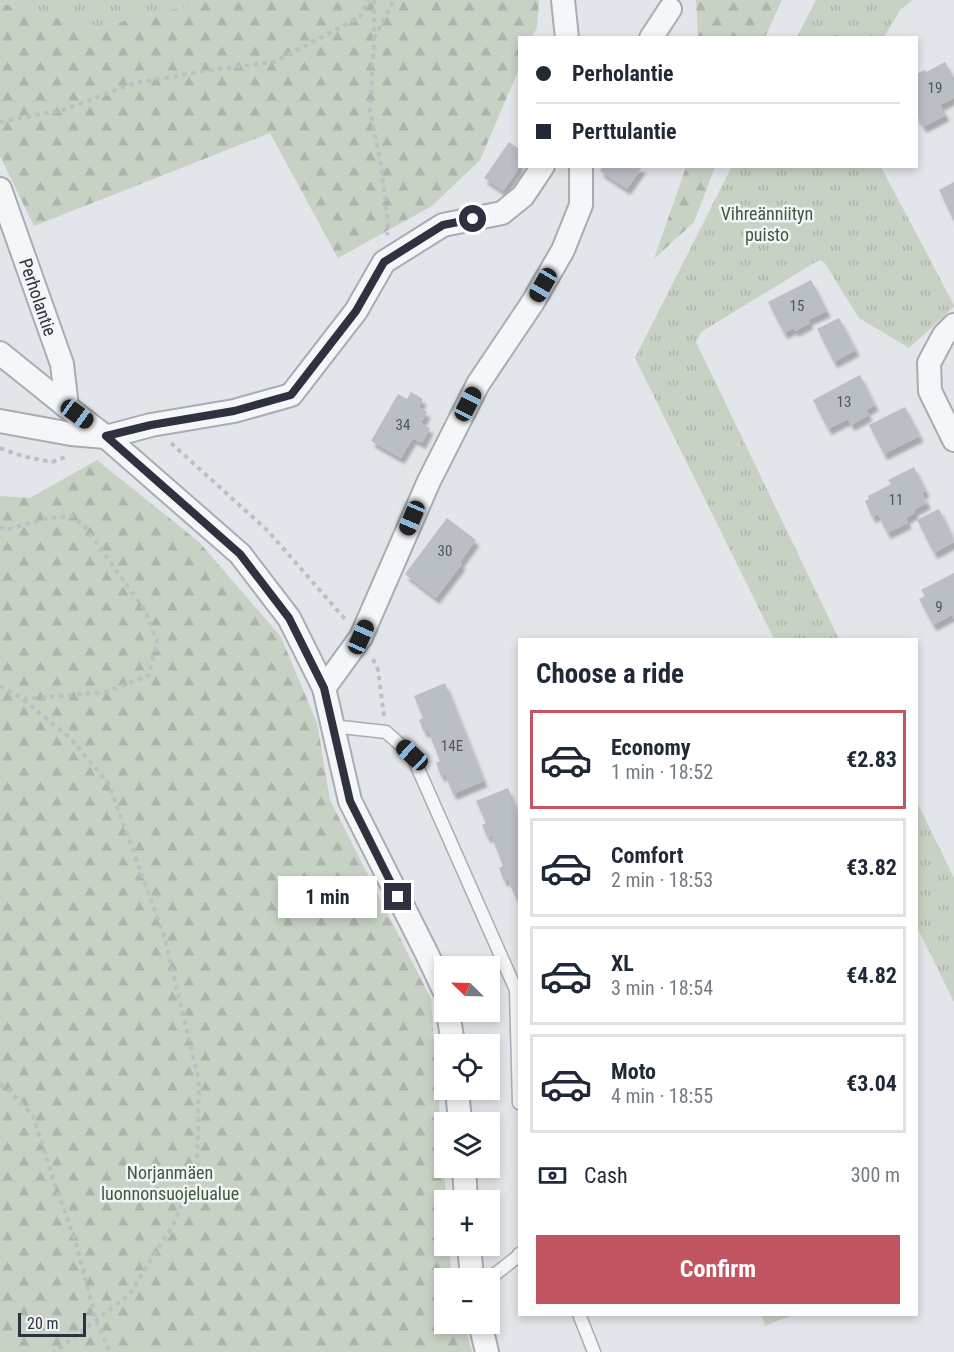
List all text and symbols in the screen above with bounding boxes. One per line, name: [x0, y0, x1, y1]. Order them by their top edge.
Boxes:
text: Perholantie: [572, 61, 674, 86]
house number: 19: [928, 79, 942, 97]
text: Perttulantie: [572, 119, 677, 144]
park label: Vihreänniityn puisto: [721, 203, 813, 245]
route start: [459, 205, 486, 232]
street label: Perholantie: [15, 255, 61, 339]
car: [526, 265, 560, 305]
house number: 15: [790, 297, 804, 315]
car: [452, 384, 484, 424]
house number: 13: [837, 393, 851, 411]
car: [57, 396, 97, 432]
house number: 34: [396, 416, 410, 434]
house number: 11: [889, 491, 903, 509]
car: [397, 498, 427, 538]
house number: 30: [438, 542, 452, 560]
house number: 9: [935, 598, 943, 616]
car: [345, 617, 377, 657]
text: Choose a ride: [536, 658, 684, 690]
icon: car: [539, 733, 593, 787]
text: Economy: [611, 735, 691, 760]
car: [393, 736, 431, 774]
house number: 14E: [441, 737, 463, 755]
text: €2.83: [846, 747, 897, 772]
text: 1 min · 18:52: [611, 760, 713, 784]
icon: car: [539, 841, 593, 895]
text: Comfort: [611, 843, 684, 868]
text: €3.82: [846, 855, 897, 880]
text: 2 min · 18:53: [611, 868, 713, 892]
callout: 1 min: [278, 876, 377, 918]
route end: [384, 883, 411, 910]
text: 1 min: [305, 885, 350, 909]
icon: car: [539, 949, 593, 1003]
text: XL: [611, 951, 634, 976]
north arrow: [434, 956, 500, 1022]
map controls: [434, 956, 500, 1334]
text: €4.82: [846, 963, 897, 988]
text: 3 min · 18:54: [611, 976, 713, 1000]
button: locate: [434, 1034, 500, 1100]
icon: car: [539, 1057, 593, 1111]
text: Moto: [611, 1059, 656, 1084]
text: €3.04: [846, 1071, 897, 1096]
text: 4 min · 18:55: [611, 1084, 713, 1108]
button: layers: [434, 1112, 500, 1178]
icon: cash: [536, 1159, 569, 1192]
park label: Norjanmäen luonnonsuojelualue: [101, 1162, 239, 1204]
text: Cash: [584, 1163, 628, 1188]
text: 300 m: [851, 1163, 900, 1187]
button: +: [434, 1190, 500, 1256]
button: Confirm: [536, 1235, 900, 1304]
button: −: [434, 1268, 500, 1334]
scale bar: [18, 1310, 86, 1338]
text: 20 m: [27, 1314, 59, 1333]

